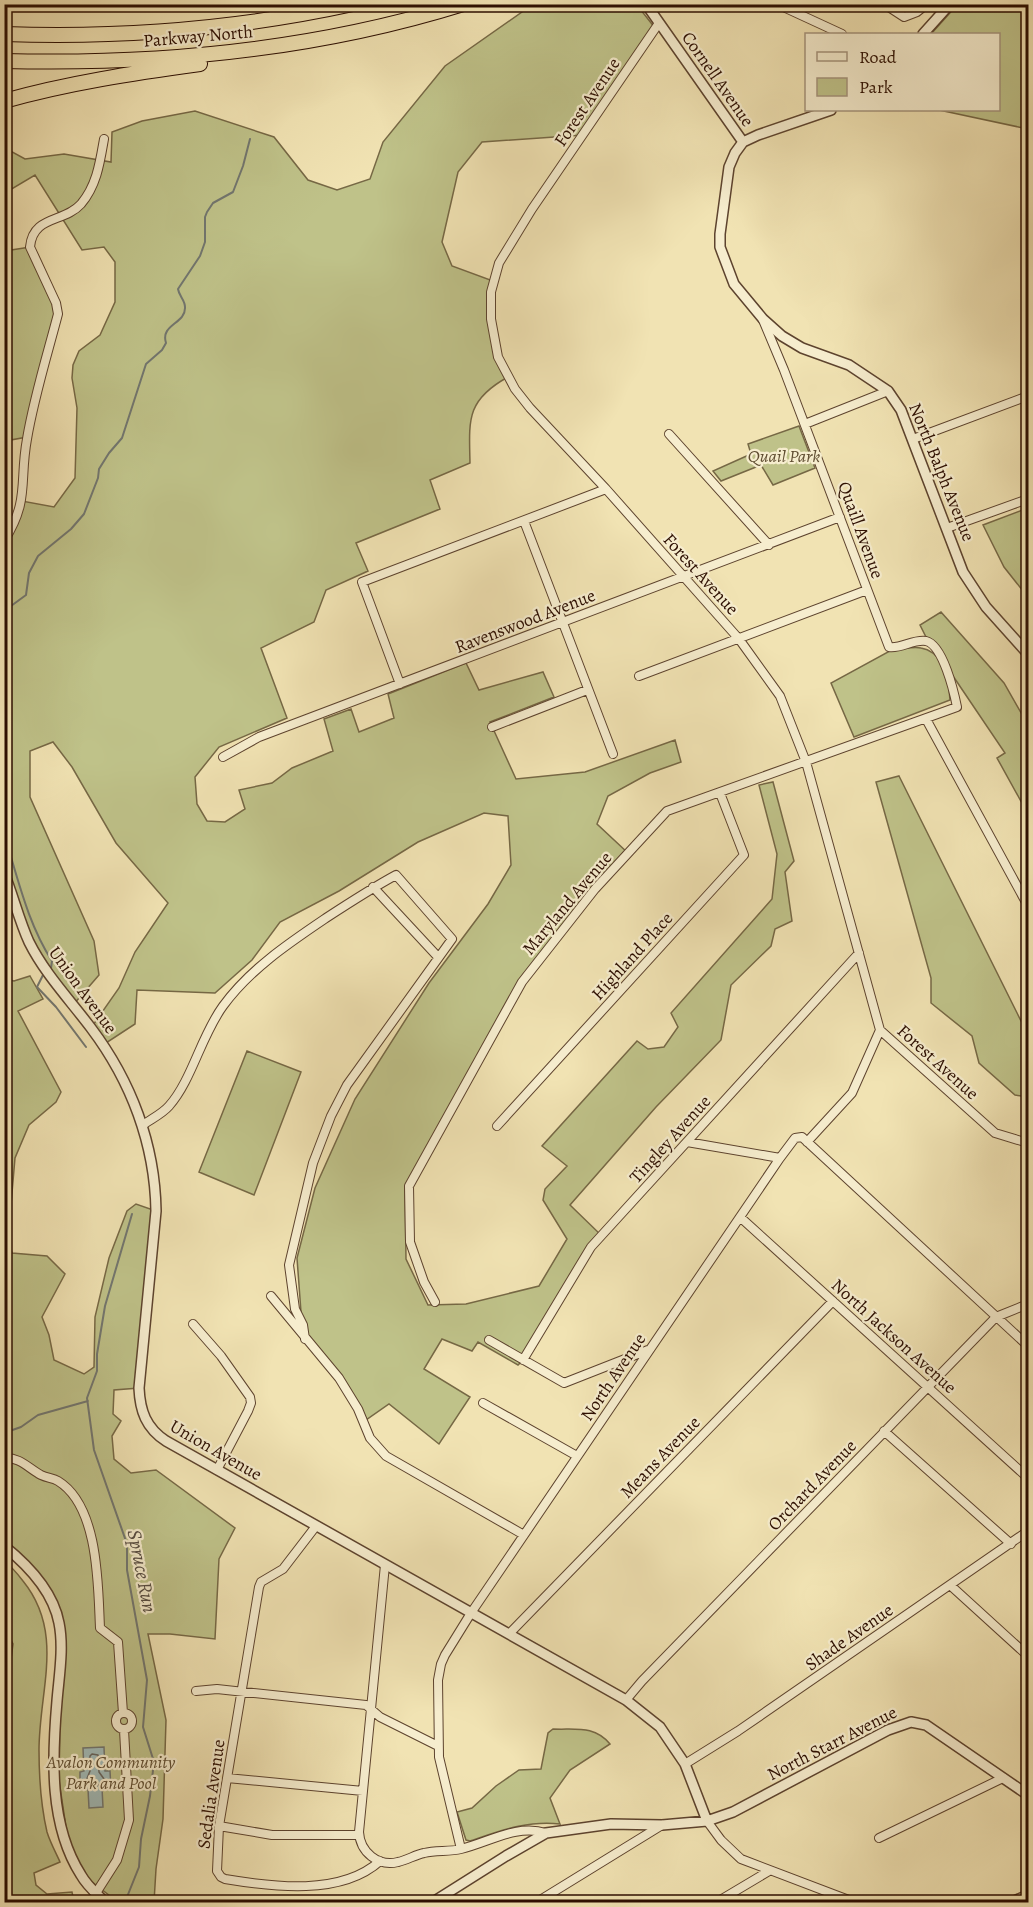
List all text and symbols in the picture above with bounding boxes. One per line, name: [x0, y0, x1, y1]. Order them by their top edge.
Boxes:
street label: Parkway North: [142, 19, 254, 53]
street label: Cornell Avenue: [676, 27, 760, 131]
legend: [805, 33, 1000, 111]
text: Road: [859, 45, 897, 69]
street label: Forest Avenue: [548, 53, 626, 151]
text: Park: [859, 75, 893, 99]
street label: North Balph Avenue: [903, 399, 981, 545]
park label: Quail Park: [748, 444, 820, 468]
street label: Quaill Avenue: [832, 478, 890, 582]
street label: Forest Avenue: [658, 528, 744, 620]
street label: Ravenswood Avenue: [451, 583, 599, 659]
street label: Maryland Avenue: [517, 846, 617, 960]
street label: Highland Place: [586, 907, 678, 1005]
street label: Union Avenue: [43, 941, 123, 1039]
street label: Forest Avenue: [892, 1019, 984, 1105]
street label: Tingley Avenue: [624, 1090, 716, 1188]
street label: North Jackson Avenue: [826, 1273, 962, 1399]
street label: North Avenue: [575, 1328, 651, 1426]
street label: Means Avenue: [615, 1411, 705, 1503]
street label: Union Avenue: [165, 1414, 267, 1486]
street label: Orchard Avenue: [762, 1434, 862, 1536]
water label: Spruce Run: [121, 1527, 163, 1615]
street label: Shade Avenue: [800, 1598, 898, 1676]
street label: North Starr Avenue: [763, 1700, 901, 1786]
street label: Sedalia Avenue: [191, 1738, 231, 1850]
park label: Avalon Community Park and Pool: [46, 1750, 175, 1795]

